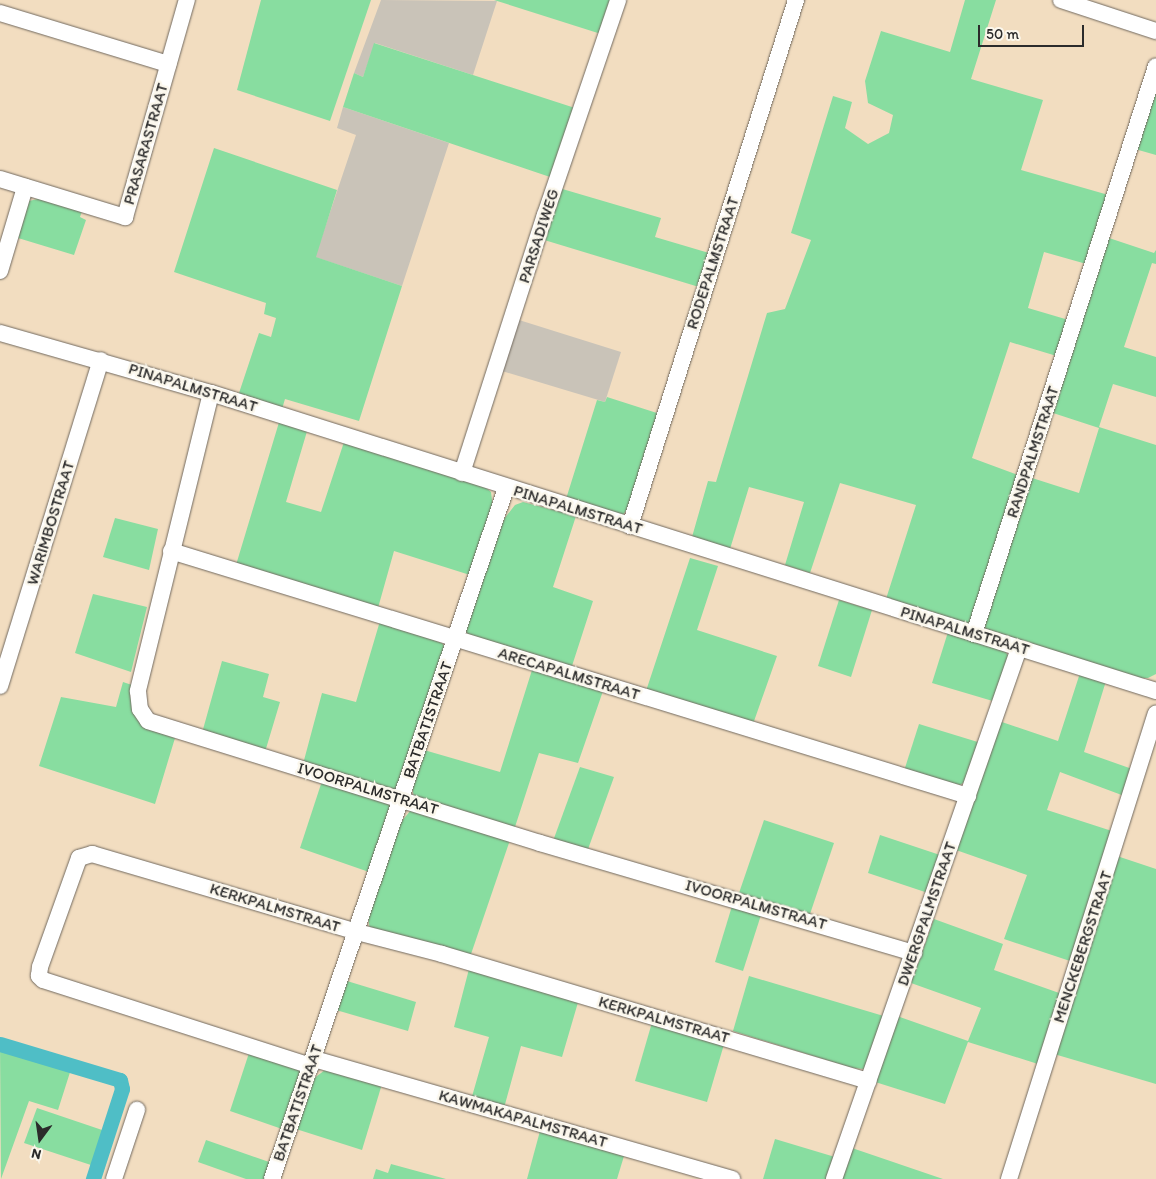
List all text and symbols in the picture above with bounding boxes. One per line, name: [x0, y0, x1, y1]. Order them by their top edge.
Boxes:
scale bar: [981, 15, 1087, 47]
text: 50 m: [986, 25, 1019, 43]
street label: PRASARASTRAAT: [119, 81, 173, 207]
street label: PARSADIWEG: [515, 186, 563, 286]
street label: RODEPALMSTRAAT: [683, 194, 743, 332]
street label: PINAPALMSTRAAT: [126, 359, 260, 417]
street label: RANDPALMSTRAAT: [1003, 384, 1063, 520]
street label: WARIMBOSTRAAT: [23, 458, 79, 588]
street label: PINAPALMSTRAAT: [511, 481, 645, 539]
street label: PINAPALMSTRAAT: [898, 602, 1032, 660]
street label: ARECAPALMSTRAAT: [496, 643, 642, 705]
street label: BATBATISTRAAT: [399, 659, 457, 781]
street label: IVOORPALMSTRAAT: [295, 758, 441, 820]
street label: DWERGPALMSTRAAT: [893, 839, 961, 989]
street label: MENCKEBERGSTRAAT: [1049, 869, 1117, 1025]
street label: IVOORPALMSTRAAT: [683, 876, 829, 934]
street label: KERKPALMSTRAAT: [207, 879, 343, 937]
street label: KERKPALMSTRAAT: [596, 992, 732, 1048]
street label: BATBATISTRAAT: [269, 1042, 327, 1164]
street label: KAWMAKAPALMSTRAAT: [437, 1086, 609, 1152]
north arrow: [15, 1114, 65, 1164]
text: N: [30, 1145, 43, 1163]

